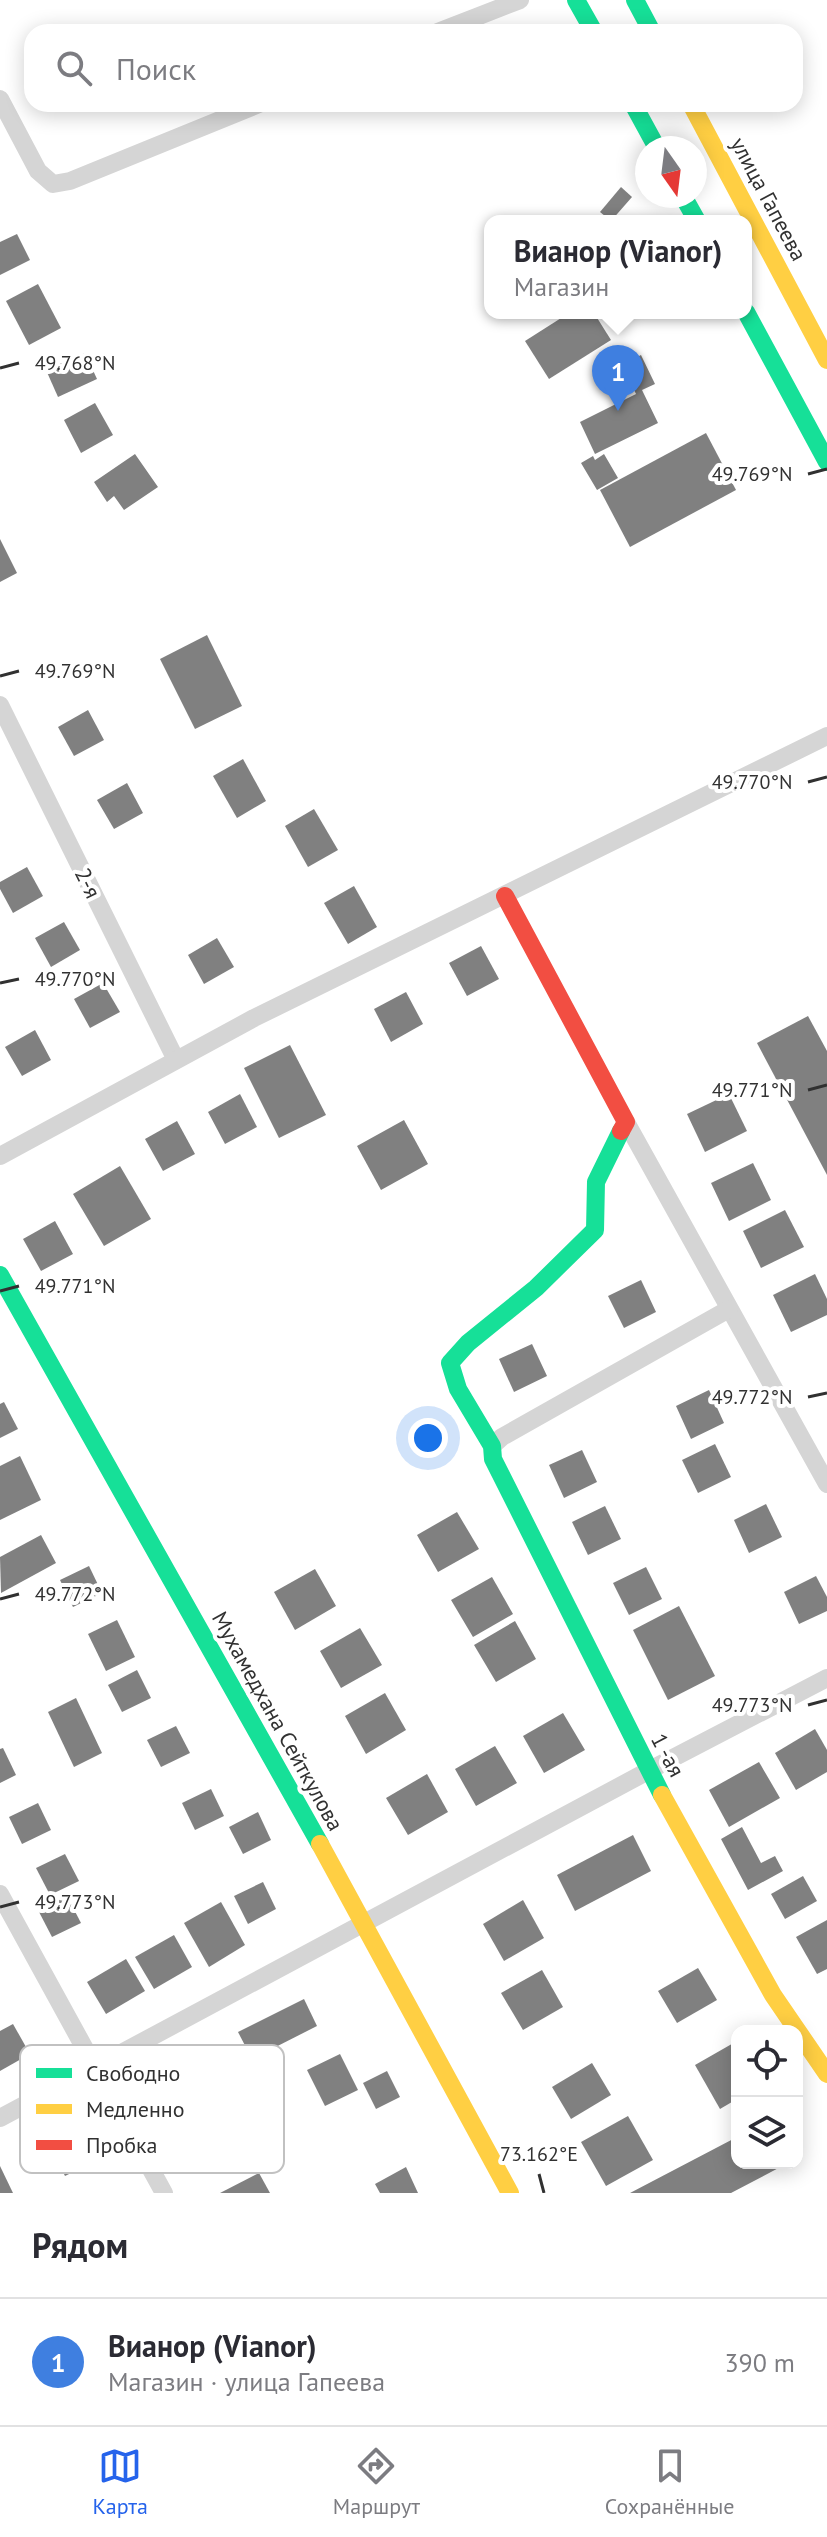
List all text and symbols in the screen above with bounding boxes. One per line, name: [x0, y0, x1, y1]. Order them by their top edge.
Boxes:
search box: [24, 24, 803, 112]
icon: search: [52, 46, 96, 90]
text: Поиск: [116, 49, 196, 88]
street label: улица Гапеева: [725, 132, 813, 266]
north arrow: [635, 136, 707, 208]
popup: [484, 215, 752, 319]
text: Вианор (Vianor): [514, 231, 722, 270]
text: Магазин: [514, 270, 609, 303]
pin: 1: [592, 345, 644, 411]
text: 49.768°N: [35, 350, 115, 376]
text: 49.769°N: [712, 461, 792, 487]
text: 49.769°N: [35, 658, 115, 684]
text: 49.770°N: [712, 769, 792, 795]
street label: 2-я: [69, 863, 107, 903]
text: 49.770°N: [35, 966, 115, 992]
text: 49.771°N: [712, 1077, 792, 1103]
text: 49.771°N: [35, 1273, 115, 1299]
text: 49.772°N: [712, 1384, 792, 1410]
your location: [408, 1418, 448, 1458]
text: 49.772°N: [35, 1581, 115, 1607]
street label: Мухамедхана Сейткулова: [206, 1606, 350, 1836]
text: 49.773°N: [712, 1692, 792, 1718]
street label: 1 -ая: [645, 1728, 691, 1782]
text: 49.773°N: [35, 1889, 115, 1915]
map controls: [731, 2025, 803, 2169]
button: locate: [731, 2025, 803, 2097]
legend: [20, 2045, 284, 2173]
text: Свободно: [86, 2059, 180, 2087]
text: Медленно: [86, 2095, 184, 2123]
button: layers: [731, 2097, 803, 2169]
text: Пробка: [86, 2131, 157, 2159]
text: 73.162°E: [500, 2141, 578, 2167]
text: Рядом: [32, 2223, 128, 2267]
text: Вианор (Vianor): [108, 2326, 317, 2365]
text: 1: [51, 2346, 65, 2379]
text: 390 m: [724, 2346, 795, 2379]
text: Магазин · улица Гапеева: [108, 2365, 385, 2398]
tab: Карта: [92, 2444, 148, 2520]
tab: Маршрут: [333, 2444, 420, 2520]
tab: Сохранённые: [605, 2444, 735, 2520]

